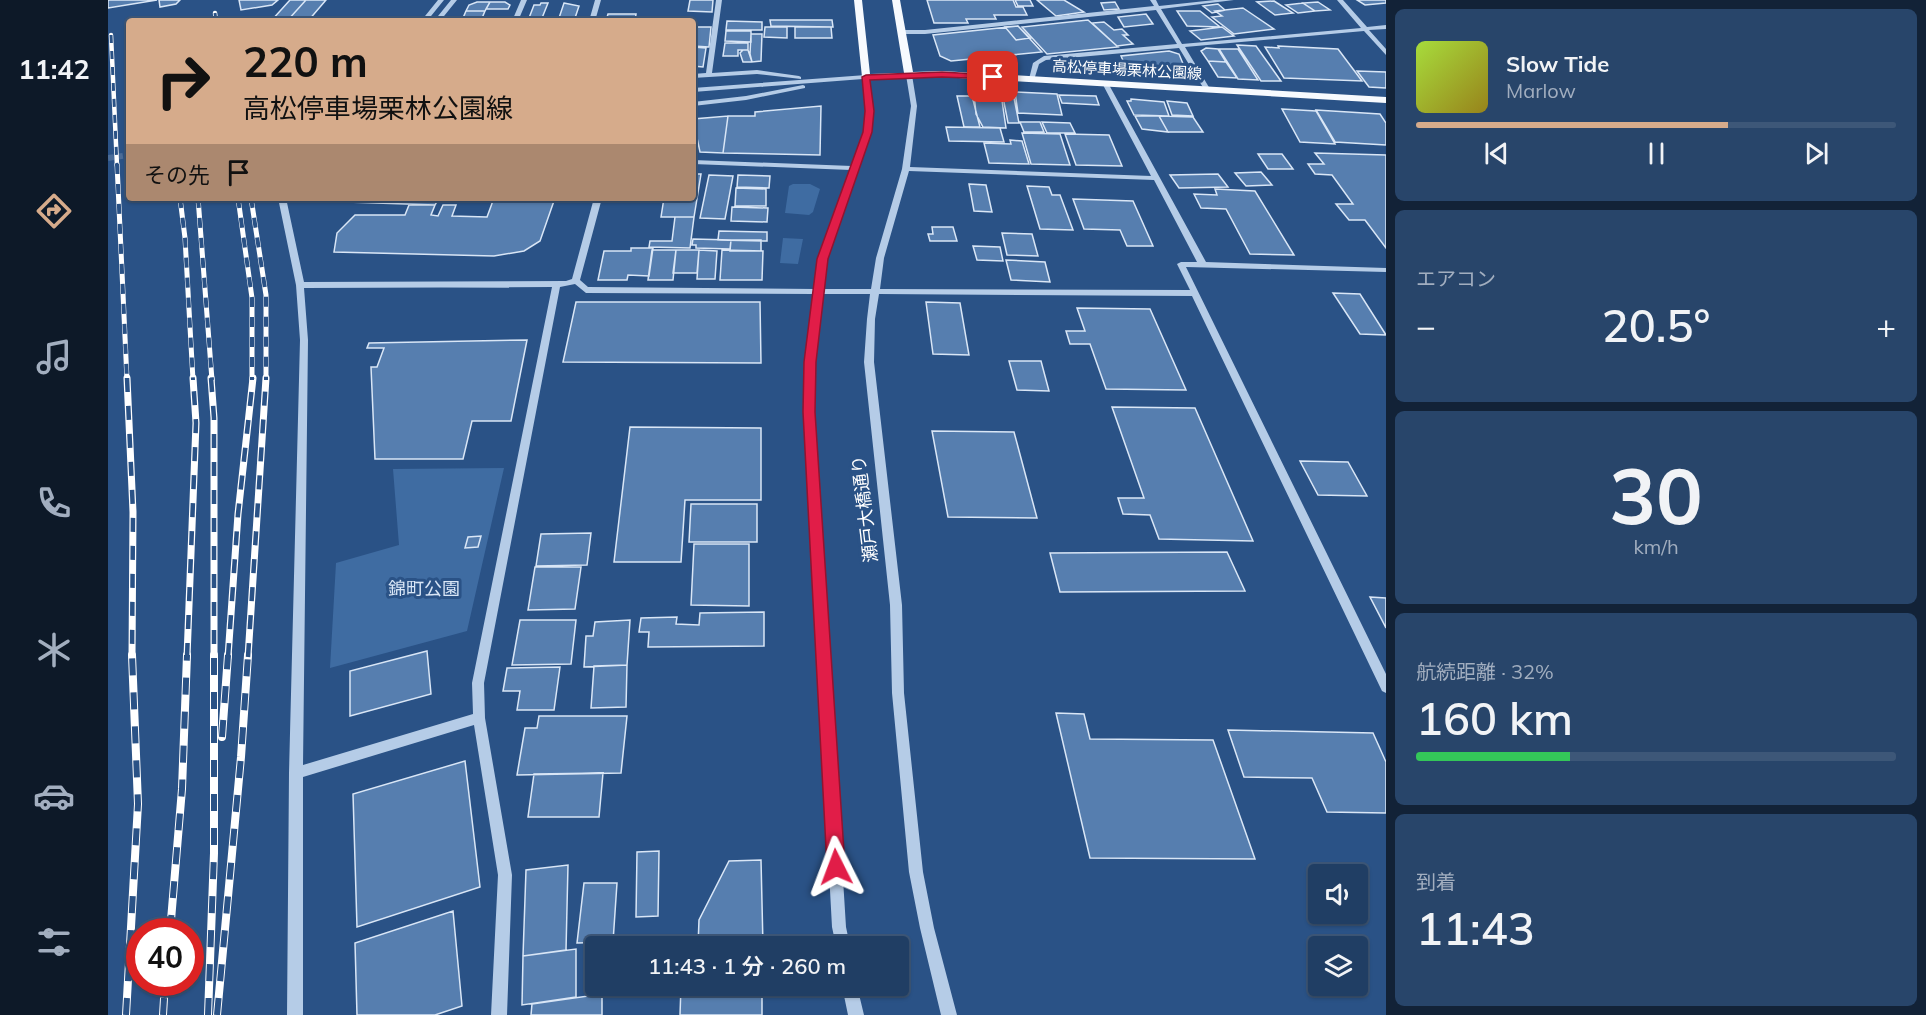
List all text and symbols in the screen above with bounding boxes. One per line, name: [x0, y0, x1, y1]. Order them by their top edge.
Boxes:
text: 220 m: [243, 35, 368, 88]
icon: right: [144, 42, 222, 120]
text: Slow Tide: [1506, 50, 1609, 78]
pin: [967, 51, 1018, 102]
text: 11:42: [18, 52, 90, 86]
street label: 高松停車場栗林公園線: [1052, 56, 1202, 83]
icon: arrive: [976, 60, 1009, 93]
text: Marlow: [1506, 78, 1576, 103]
text: 高松停車場栗林公園線: [243, 91, 513, 125]
icon: previous: [1480, 137, 1513, 170]
icon: pause: [1640, 137, 1673, 170]
icon: next: [1800, 137, 1833, 170]
icon: arrive: [222, 156, 255, 189]
text: その先: [144, 161, 210, 189]
icon: directions: [33, 190, 75, 232]
text: エアコン: [1416, 266, 1496, 291]
text: 20.5°: [1602, 297, 1710, 353]
text: −: [1416, 305, 1436, 346]
text: +: [1876, 305, 1896, 346]
icon: music: [33, 336, 75, 378]
text: 30: [1609, 446, 1703, 544]
street label: 瀬戸大橋通り: [847, 454, 882, 564]
icon: phone: [33, 482, 75, 524]
text: km/h: [1633, 534, 1679, 559]
park label: 錦町公園: [388, 577, 460, 600]
icon: climate: [33, 629, 75, 671]
text: 航続距離 · 32%: [1416, 659, 1554, 684]
text: 160 km: [1416, 690, 1573, 746]
icon: car: [33, 775, 75, 817]
position arrow: [804, 835, 868, 899]
map controls: [1308, 864, 1368, 996]
button: sound: [1308, 864, 1368, 924]
text: 到着: [1416, 869, 1456, 894]
text: 11:43: [1416, 900, 1535, 956]
speed limit sign: 40: [126, 918, 204, 996]
icon: filters: [33, 921, 75, 963]
button: layers: [1308, 936, 1368, 996]
text: 11:43 · 1 分 · 260 m: [648, 952, 846, 980]

